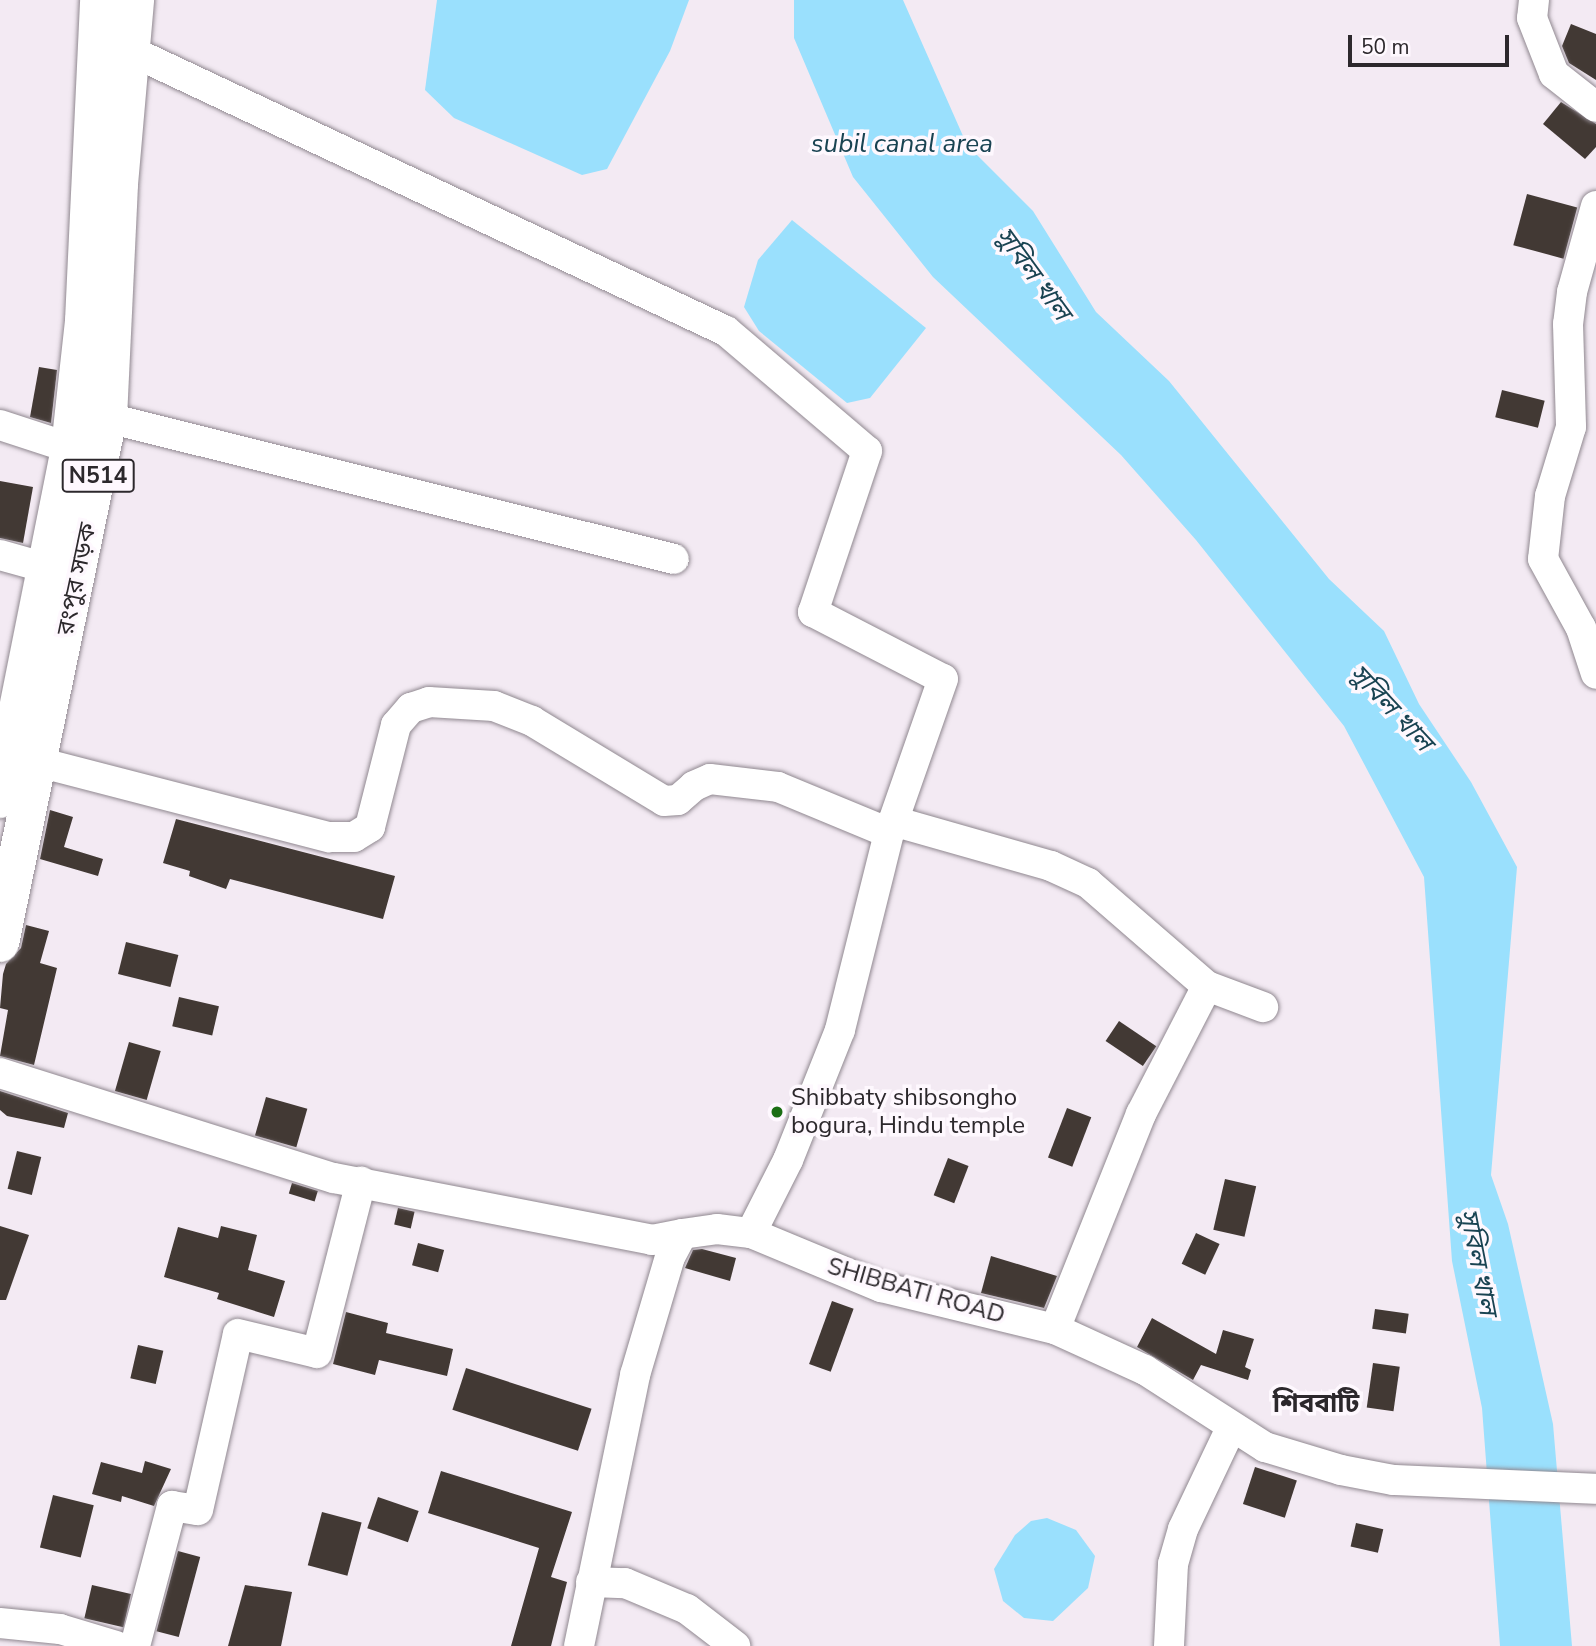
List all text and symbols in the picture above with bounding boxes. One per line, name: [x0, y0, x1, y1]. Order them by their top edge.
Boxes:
scale bar: [1351, 21, 1512, 65]
text: 50 m: [1361, 33, 1410, 61]
water label: subil canal area: [811, 128, 993, 160]
water label: সুবিল খাল: [989, 221, 1077, 327]
road number: N514: [61, 456, 135, 496]
street label: রংপুর সড়ক: [51, 520, 103, 638]
water label: সুবিল খাল: [1343, 658, 1439, 758]
place label: Shibbaty shibsongho bogura, Hindu temple: [791, 1084, 1025, 1140]
marker: Shibbaty shibsongho bogura, Hindu temple: [769, 1104, 785, 1120]
water label: সুবিল খাল: [1452, 1206, 1504, 1318]
street label: SHIBBATI ROAD: [824, 1252, 1008, 1330]
district label: শিববাটি: [1273, 1388, 1359, 1420]

